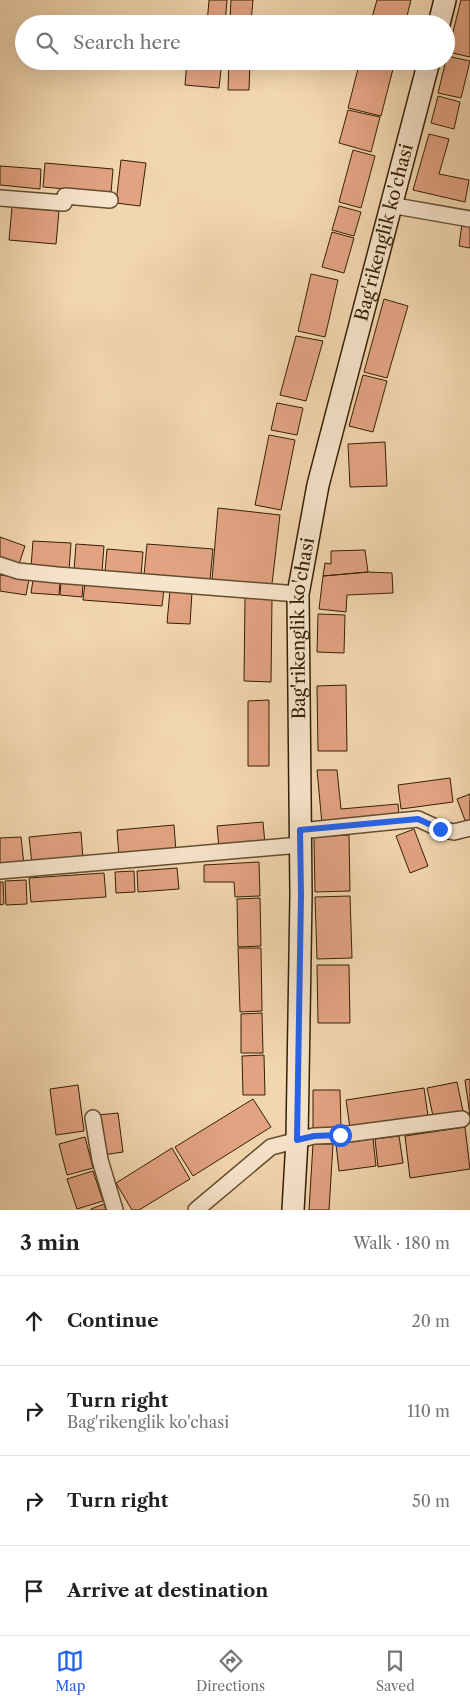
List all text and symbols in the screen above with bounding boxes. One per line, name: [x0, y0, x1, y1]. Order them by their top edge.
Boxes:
search box: [15, 15, 455, 70]
icon: search: [33, 29, 61, 57]
text: Search here: [73, 31, 181, 54]
street label: Bag'rikenglik ko'chasi: [350, 141, 418, 324]
street label: Bag'rikenglik ko'chasi: [287, 535, 319, 719]
route end: [429, 818, 452, 841]
route start: [329, 1124, 352, 1147]
text: 3 min: [20, 1230, 80, 1255]
text: Walk · 180 m: [353, 1233, 450, 1253]
icon: ahead: [20, 1307, 48, 1335]
text: Continue: [67, 1309, 159, 1332]
text: 20 m: [411, 1311, 450, 1331]
text: Turn right: [67, 1389, 168, 1412]
icon: right: [20, 1397, 48, 1425]
text: 110 m: [407, 1401, 450, 1421]
text: Bag'rikenglik ko'chasi: [67, 1412, 229, 1432]
icon: right: [20, 1487, 48, 1515]
text: Turn right: [67, 1489, 168, 1512]
text: 50 m: [412, 1491, 450, 1511]
icon: arrive: [20, 1577, 48, 1605]
text: Arrive at destination: [67, 1579, 268, 1602]
tab: Map: [55, 1647, 85, 1695]
tab: Directions: [196, 1647, 265, 1695]
tab: Saved: [376, 1647, 415, 1695]

